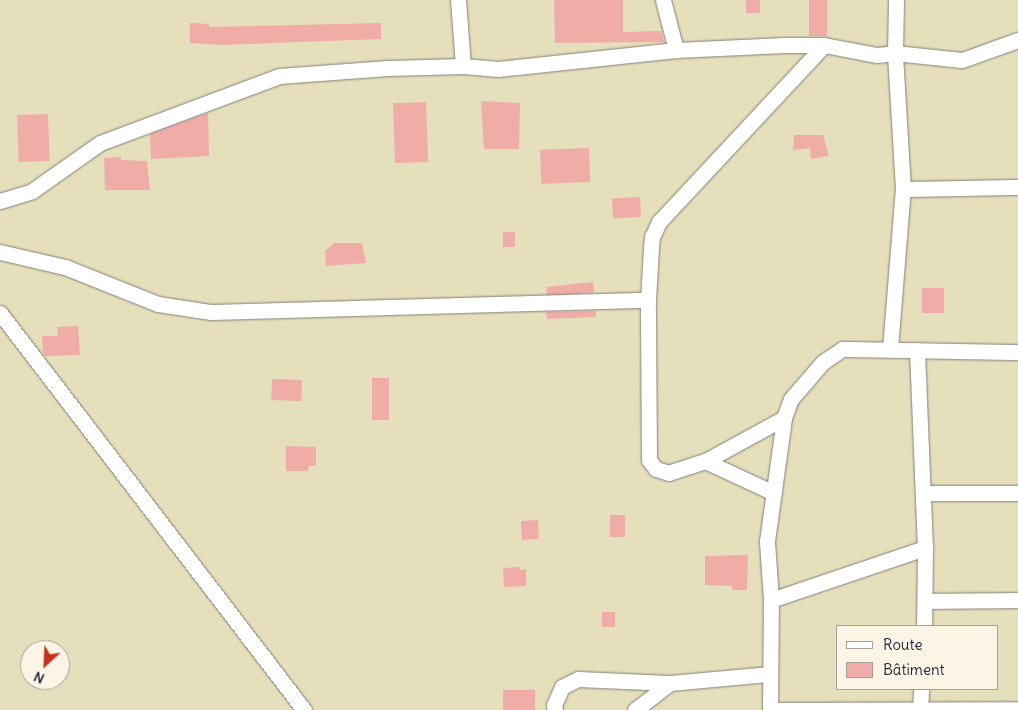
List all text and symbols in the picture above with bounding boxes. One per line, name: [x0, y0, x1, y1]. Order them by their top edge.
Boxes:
legend: [836, 625, 998, 690]
text: Route: [883, 635, 923, 654]
north arrow: [20, 640, 70, 690]
text: Bâtiment: [883, 660, 945, 679]
text: N: [31, 667, 47, 688]

